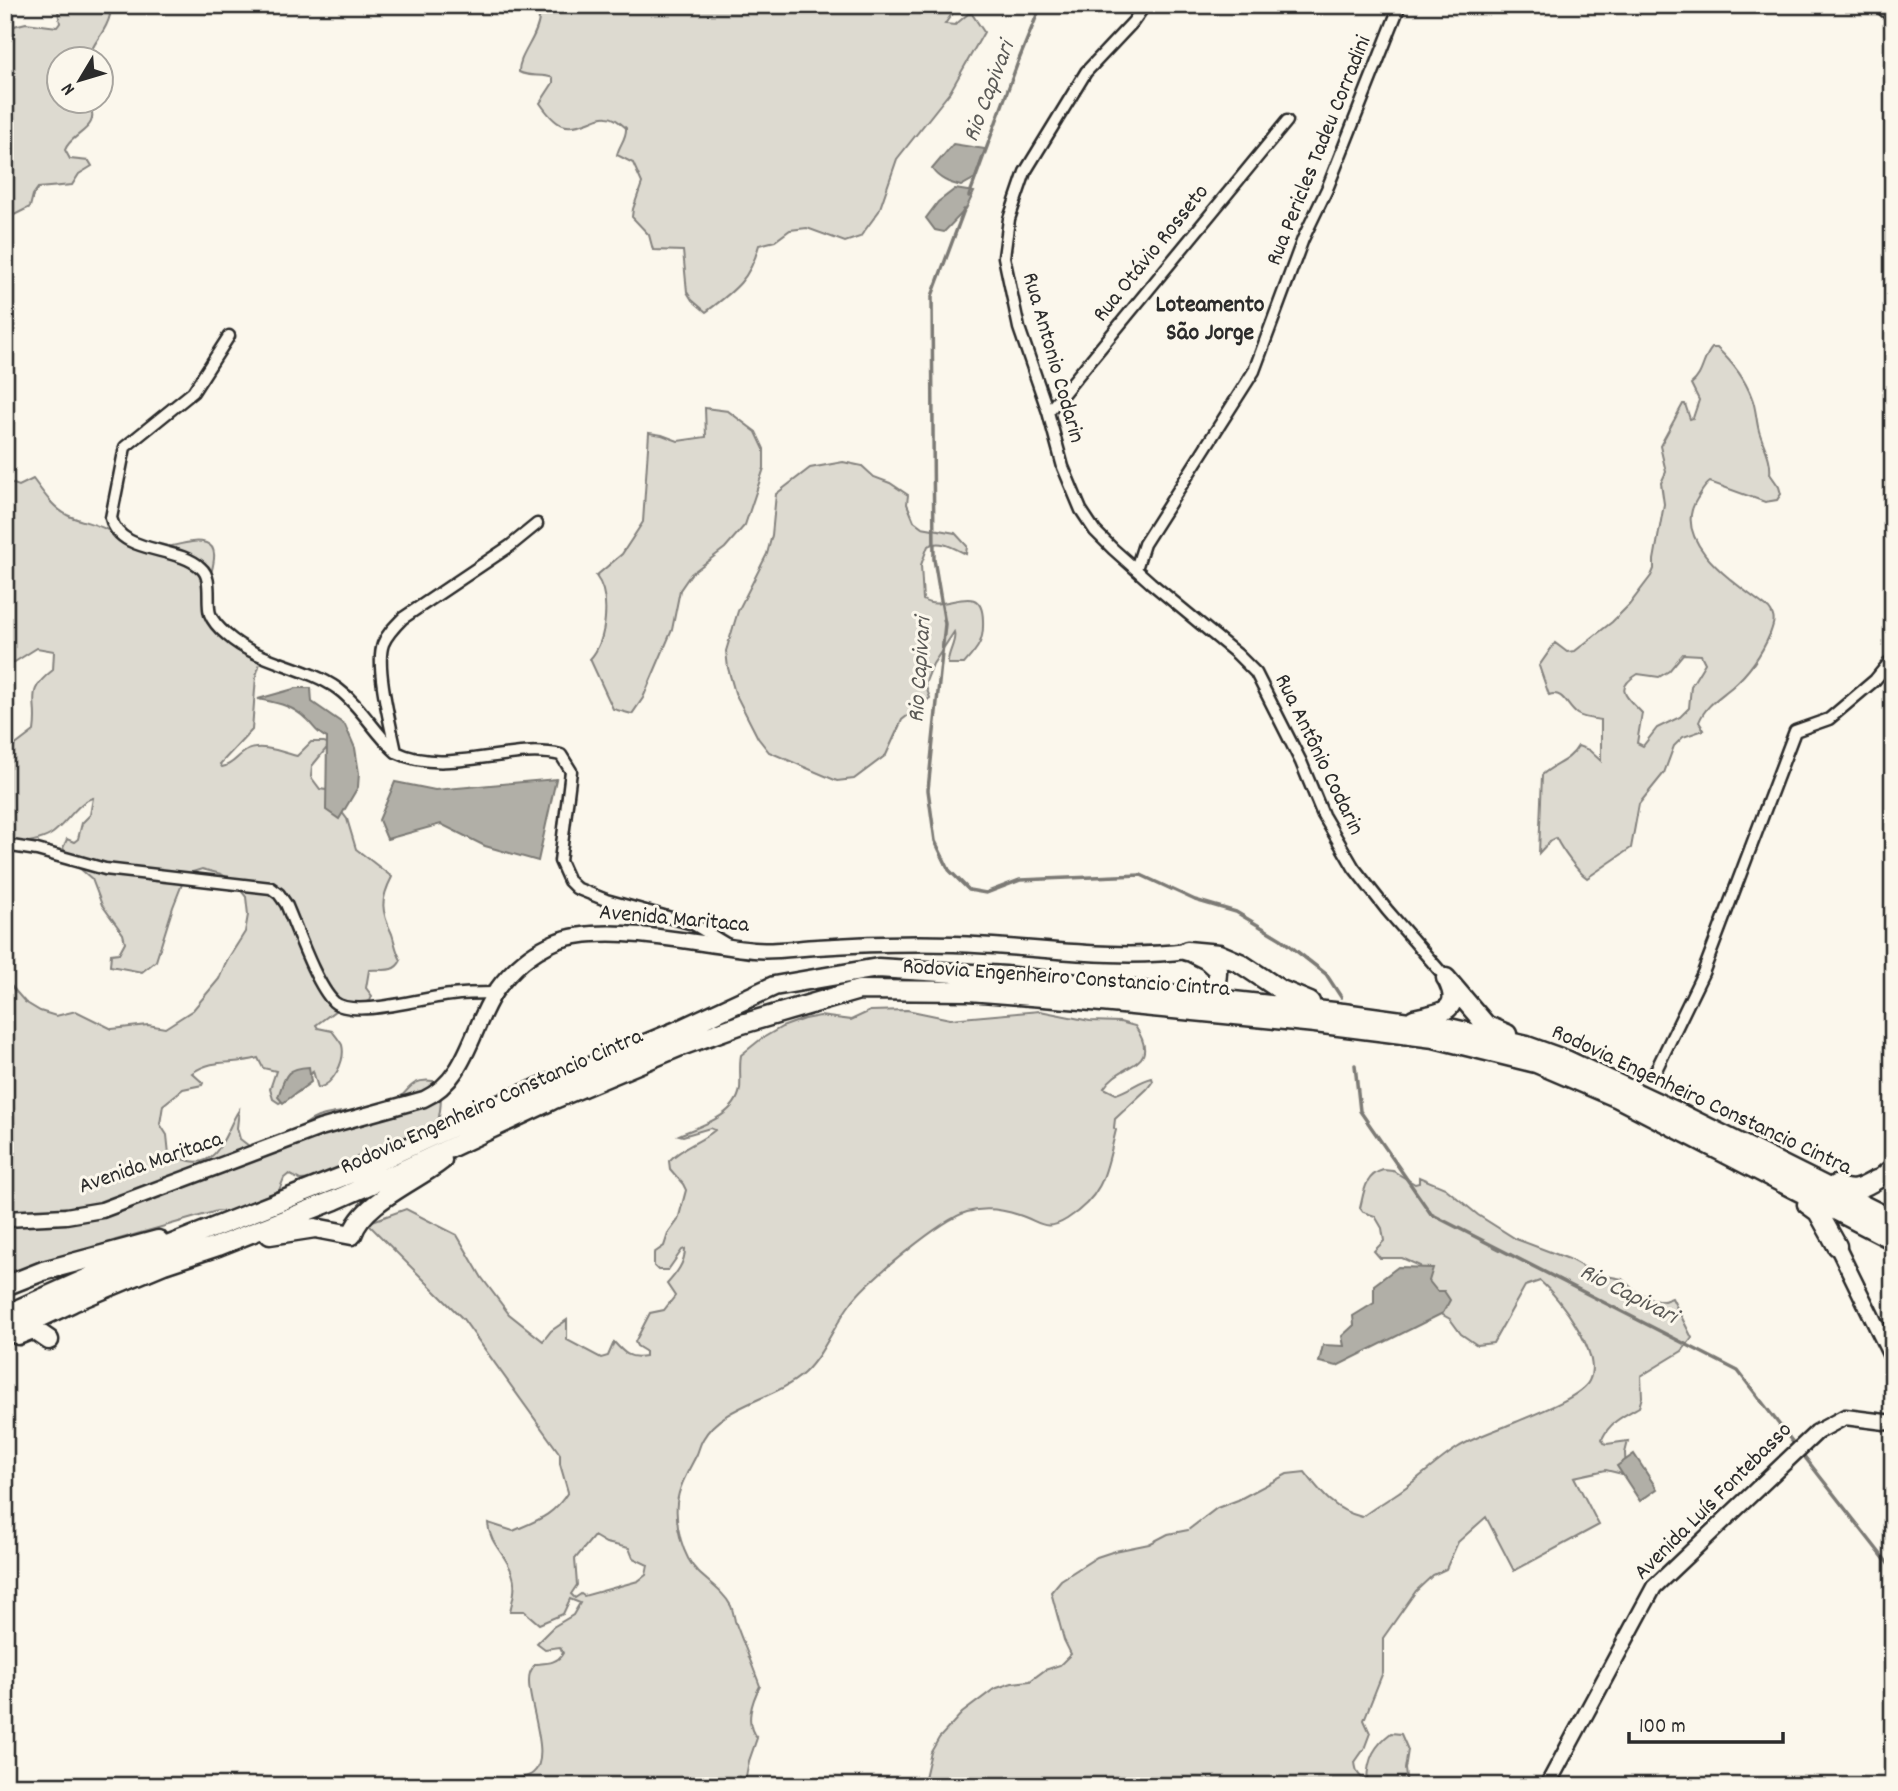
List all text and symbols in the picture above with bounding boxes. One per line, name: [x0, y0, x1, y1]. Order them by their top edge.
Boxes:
street label: Rua Pericles Tadeu Corradini: [1259, 31, 1381, 271]
water label: Rio Capivari: [955, 33, 1026, 147]
north arrow: [46, 46, 116, 116]
text: N: [56, 76, 83, 100]
street label: Rua Otávio Rosseto: [1086, 178, 1218, 330]
street label: Rua Antonio Codarin: [1012, 269, 1092, 447]
district label: Loteamento São Jorge: [1156, 289, 1265, 351]
water label: Rio Capivari: [900, 613, 942, 724]
street label: Rua Antônio Codarin: [1265, 669, 1371, 841]
street label: Avenida Maritaca: [598, 897, 751, 943]
street label: Rodovia Engenheiro Constancio Cintra: [901, 951, 1232, 1007]
street label: Rodovia Engenheiro Constancio Cintra: [1545, 1017, 1858, 1186]
street label: Rodovia Engenheiro Constancio Cintra: [336, 1021, 650, 1185]
street label: Avenida Maritaca: [75, 1124, 229, 1204]
water label: Rio Capivari: [1573, 1256, 1686, 1336]
street label: Avenida Luís Fontebasso: [1627, 1415, 1801, 1589]
scale bar: [1629, 1700, 1783, 1744]
text: 100 m: [1639, 1713, 1686, 1743]

